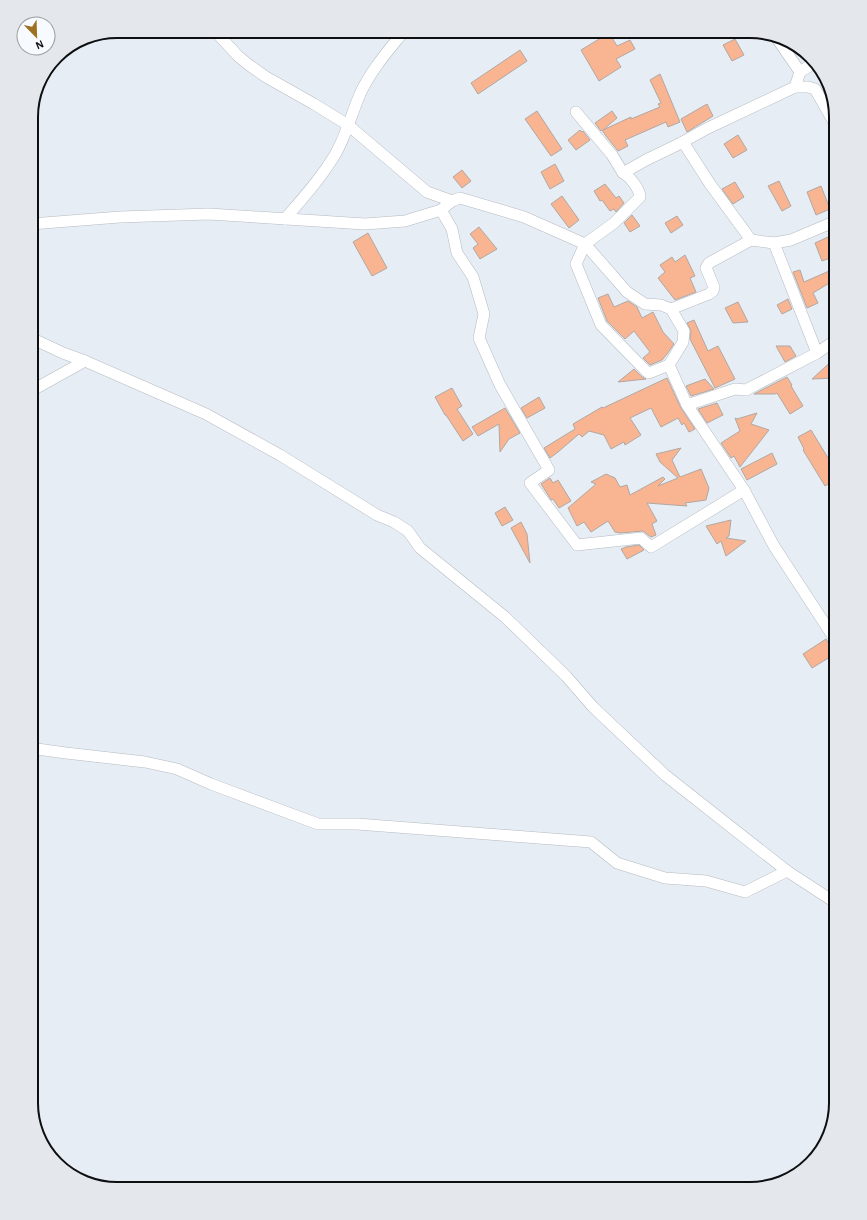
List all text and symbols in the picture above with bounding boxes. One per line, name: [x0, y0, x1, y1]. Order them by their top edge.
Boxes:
north arrow: [16, 16, 56, 56]
text: N: [34, 38, 45, 51]

